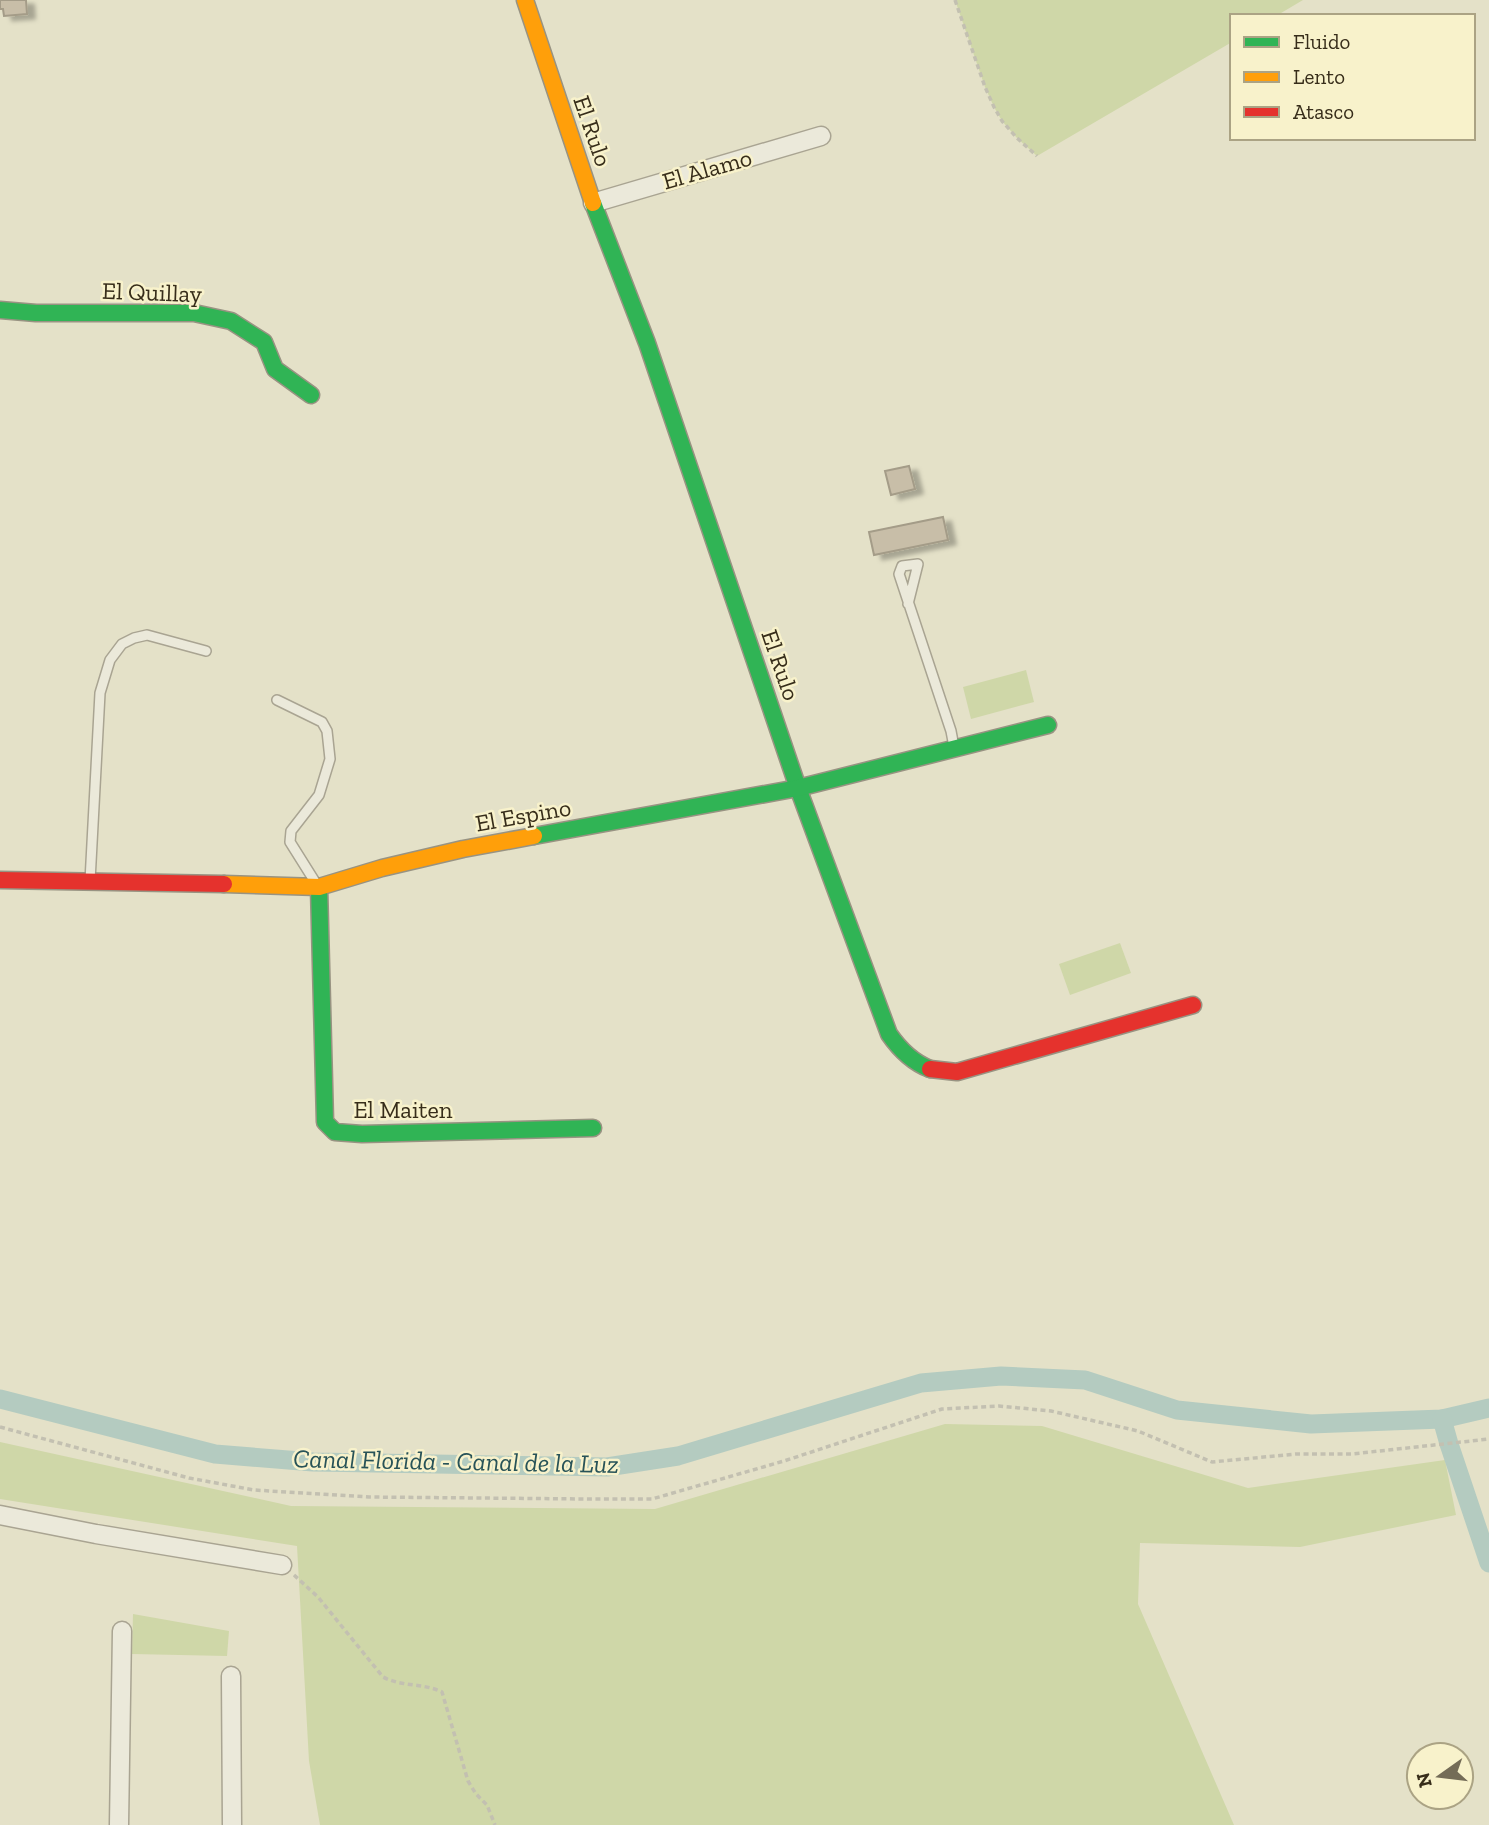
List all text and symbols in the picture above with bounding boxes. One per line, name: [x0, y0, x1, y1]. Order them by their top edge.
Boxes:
legend: [1230, 14, 1475, 140]
text: Fluido: [1293, 29, 1350, 54]
text: Lento: [1293, 64, 1345, 89]
street label: El Rulo: [567, 92, 619, 170]
text: Atasco: [1293, 99, 1354, 124]
street label: El Alamo: [659, 142, 755, 196]
street label: El Quillay: [102, 276, 203, 308]
street label: El Rulo: [755, 626, 807, 704]
street label: El Espino: [473, 792, 573, 838]
street label: El Maiten: [353, 1095, 453, 1124]
water label: Canal Florida - Canal de la Luz: [293, 1442, 619, 1480]
north arrow: [1405, 1741, 1475, 1811]
text: N: [1411, 1770, 1437, 1790]

